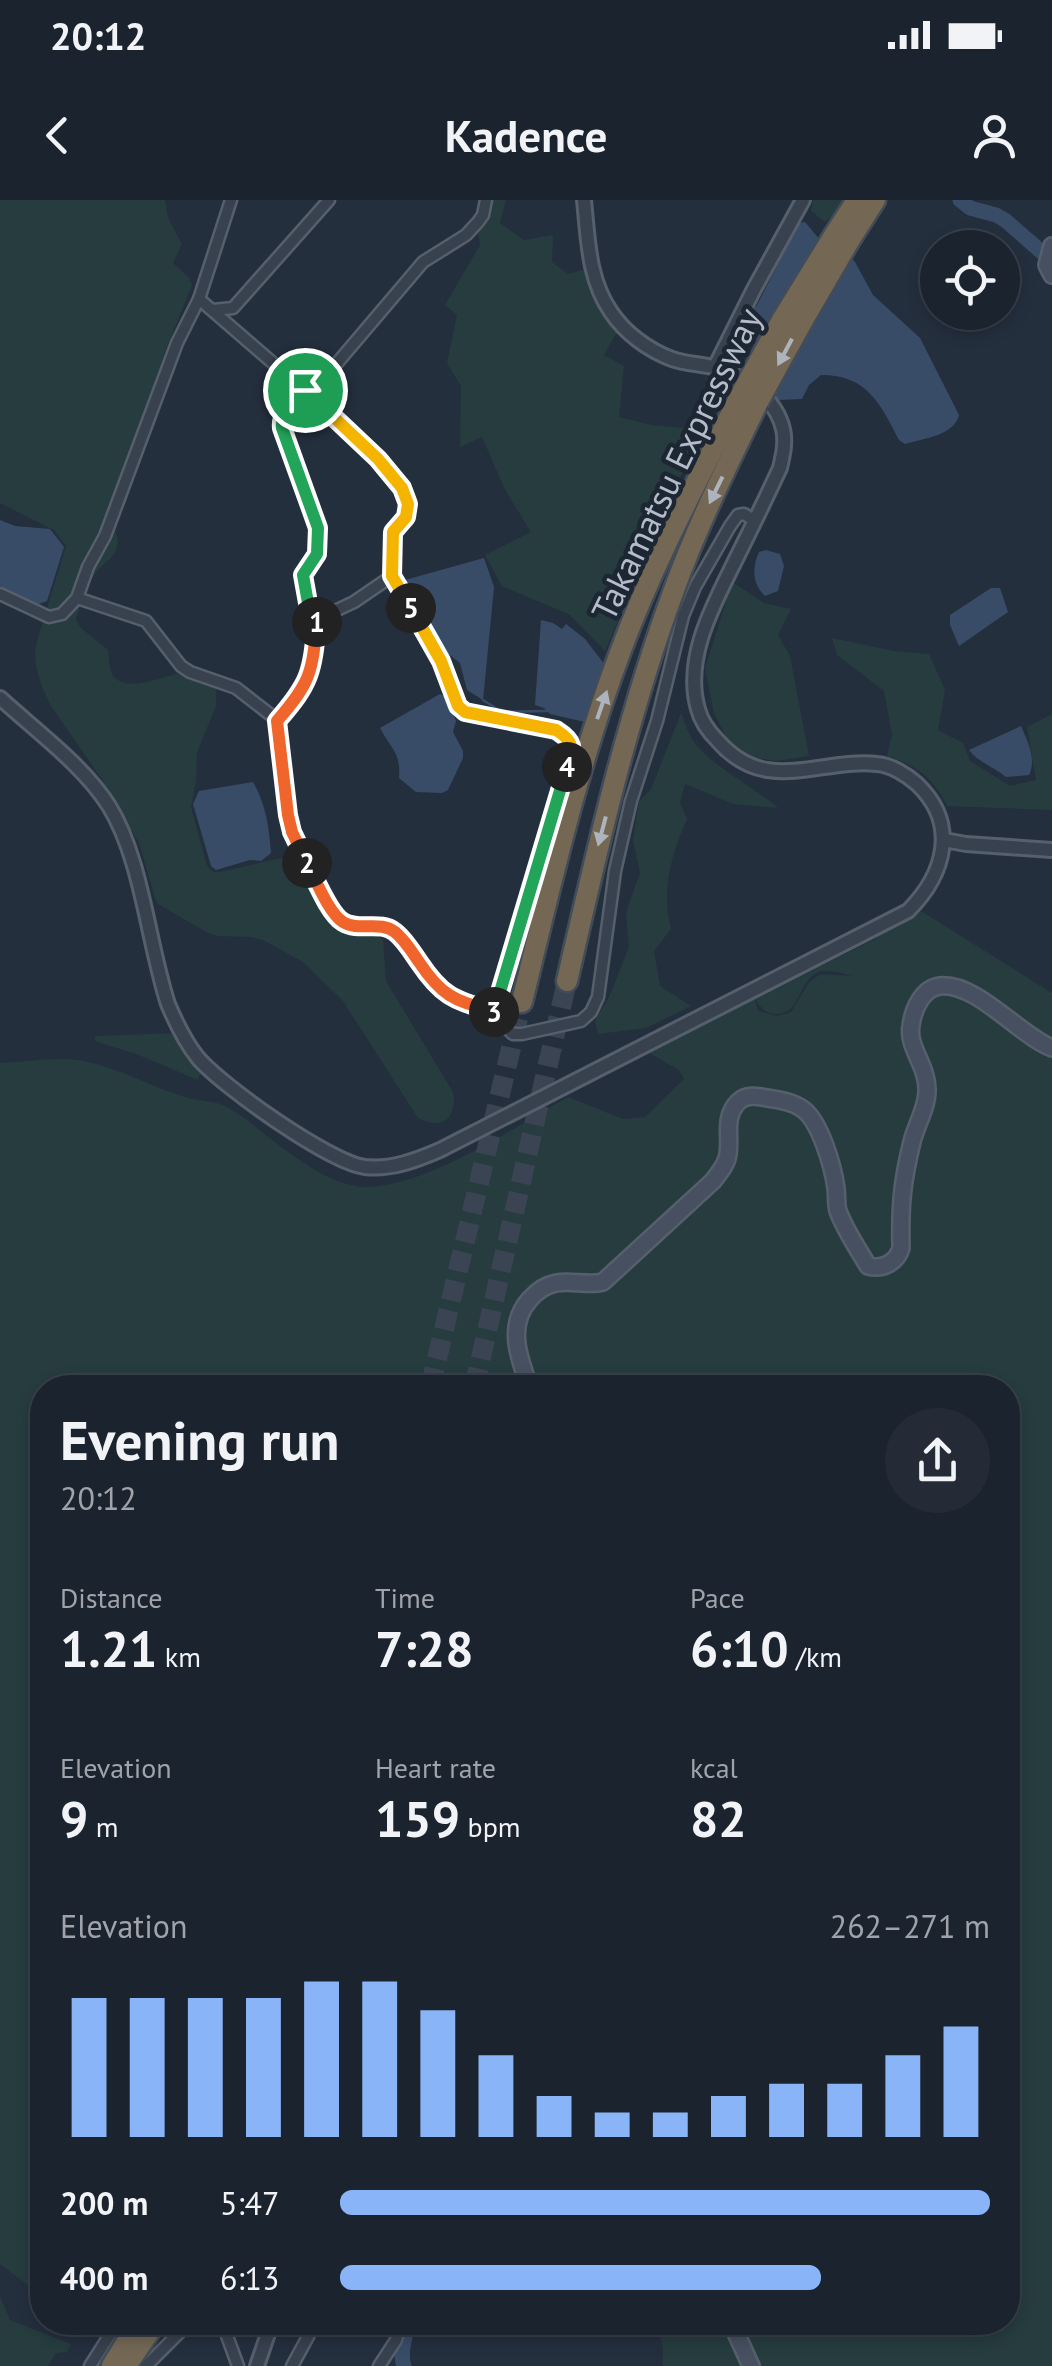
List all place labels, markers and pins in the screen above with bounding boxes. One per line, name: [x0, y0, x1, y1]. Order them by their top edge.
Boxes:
pin: [263, 348, 348, 433]
pin: 5: [386, 583, 436, 633]
pin: 1: [292, 597, 342, 647]
pin: 4: [542, 742, 592, 792]
pin: 2: [282, 838, 332, 888]
pin: 3: [469, 987, 519, 1037]

